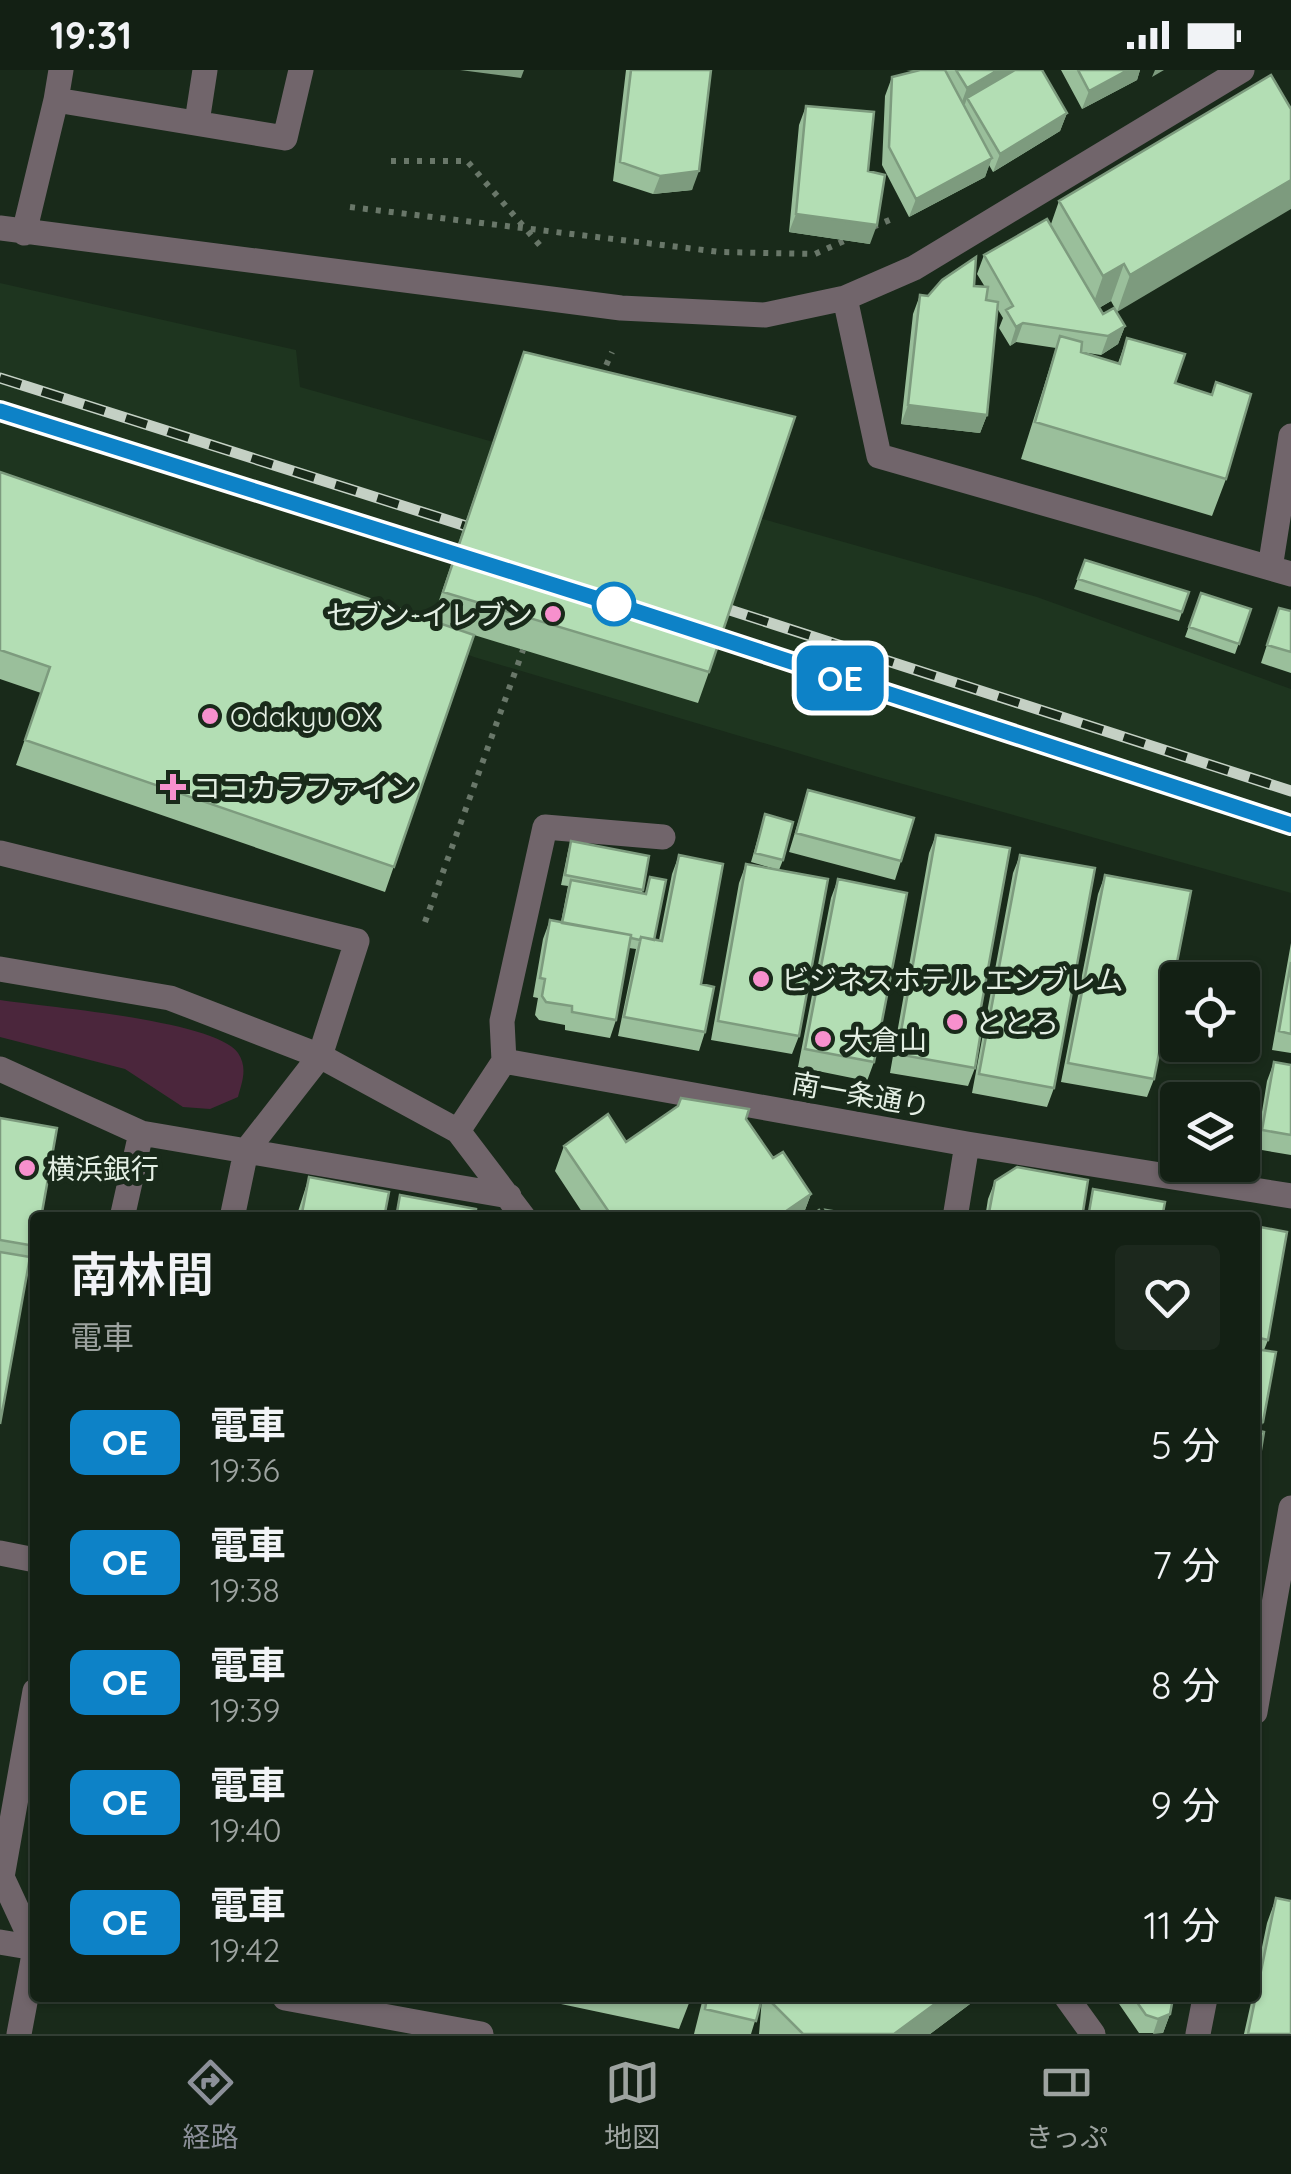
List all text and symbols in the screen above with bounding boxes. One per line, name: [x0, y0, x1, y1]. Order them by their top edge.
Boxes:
text: 19:31: [50, 11, 132, 59]
unlabelled marker: [593, 583, 635, 625]
place label: セブン-イレブン: [326, 597, 533, 632]
marker: セブン-イレブン: [542, 603, 564, 625]
line badge: OE: [795, 646, 885, 710]
text: OE: [817, 656, 863, 700]
place label: Odakyu OX: [230, 699, 378, 734]
marker: Odakyu OX: [199, 705, 221, 727]
place label: ココカラファイン: [193, 770, 417, 805]
marker: ココカラファイン: [162, 776, 184, 798]
place label: ビジネスホテル エンブレム: [781, 962, 1123, 997]
map controls: [1160, 962, 1260, 1182]
button: locate: [1160, 962, 1260, 1062]
marker: ビジネスホテル エンブレム: [750, 968, 772, 990]
place label: ととろ: [975, 1005, 1059, 1040]
marker: ととろ: [944, 1011, 966, 1033]
place label: 大倉山: [843, 1022, 927, 1057]
marker: 大倉山: [812, 1028, 834, 1050]
street label: 南一条通り: [789, 1065, 933, 1123]
button: layers: [1160, 1082, 1260, 1182]
place label: 横浜銀行: [47, 1151, 159, 1186]
marker: 横浜銀行: [16, 1157, 38, 1179]
text: 南林間: [70, 1244, 214, 1304]
button: heart: [1115, 1245, 1220, 1350]
text: 電車: [70, 1317, 134, 1357]
text: 電車: [210, 1401, 286, 1449]
text: OE: [102, 1420, 148, 1464]
text: 5 分: [1151, 1421, 1220, 1469]
text: 19:36: [210, 1450, 280, 1490]
text: 電車: [210, 1521, 286, 1569]
text: OE: [102, 1540, 148, 1584]
text: 7 分: [1152, 1541, 1220, 1589]
text: 19:38: [210, 1570, 280, 1610]
text: 電車: [210, 1641, 286, 1689]
text: OE: [102, 1660, 148, 1704]
text: 8 分: [1151, 1661, 1220, 1709]
text: 19:39: [210, 1690, 280, 1730]
text: 電車: [210, 1761, 286, 1809]
text: OE: [102, 1780, 148, 1824]
text: 9 分: [1150, 1781, 1220, 1829]
text: 19:40: [210, 1810, 282, 1850]
text: 電車: [210, 1881, 286, 1929]
text: OE: [102, 1900, 148, 1944]
text: 11 分: [1144, 1901, 1220, 1949]
text: 19:42: [210, 1930, 280, 1970]
tab: 経路: [183, 2055, 239, 2155]
tab: 地図: [604, 2055, 660, 2155]
tab: きっぷ: [1025, 2055, 1108, 2155]

